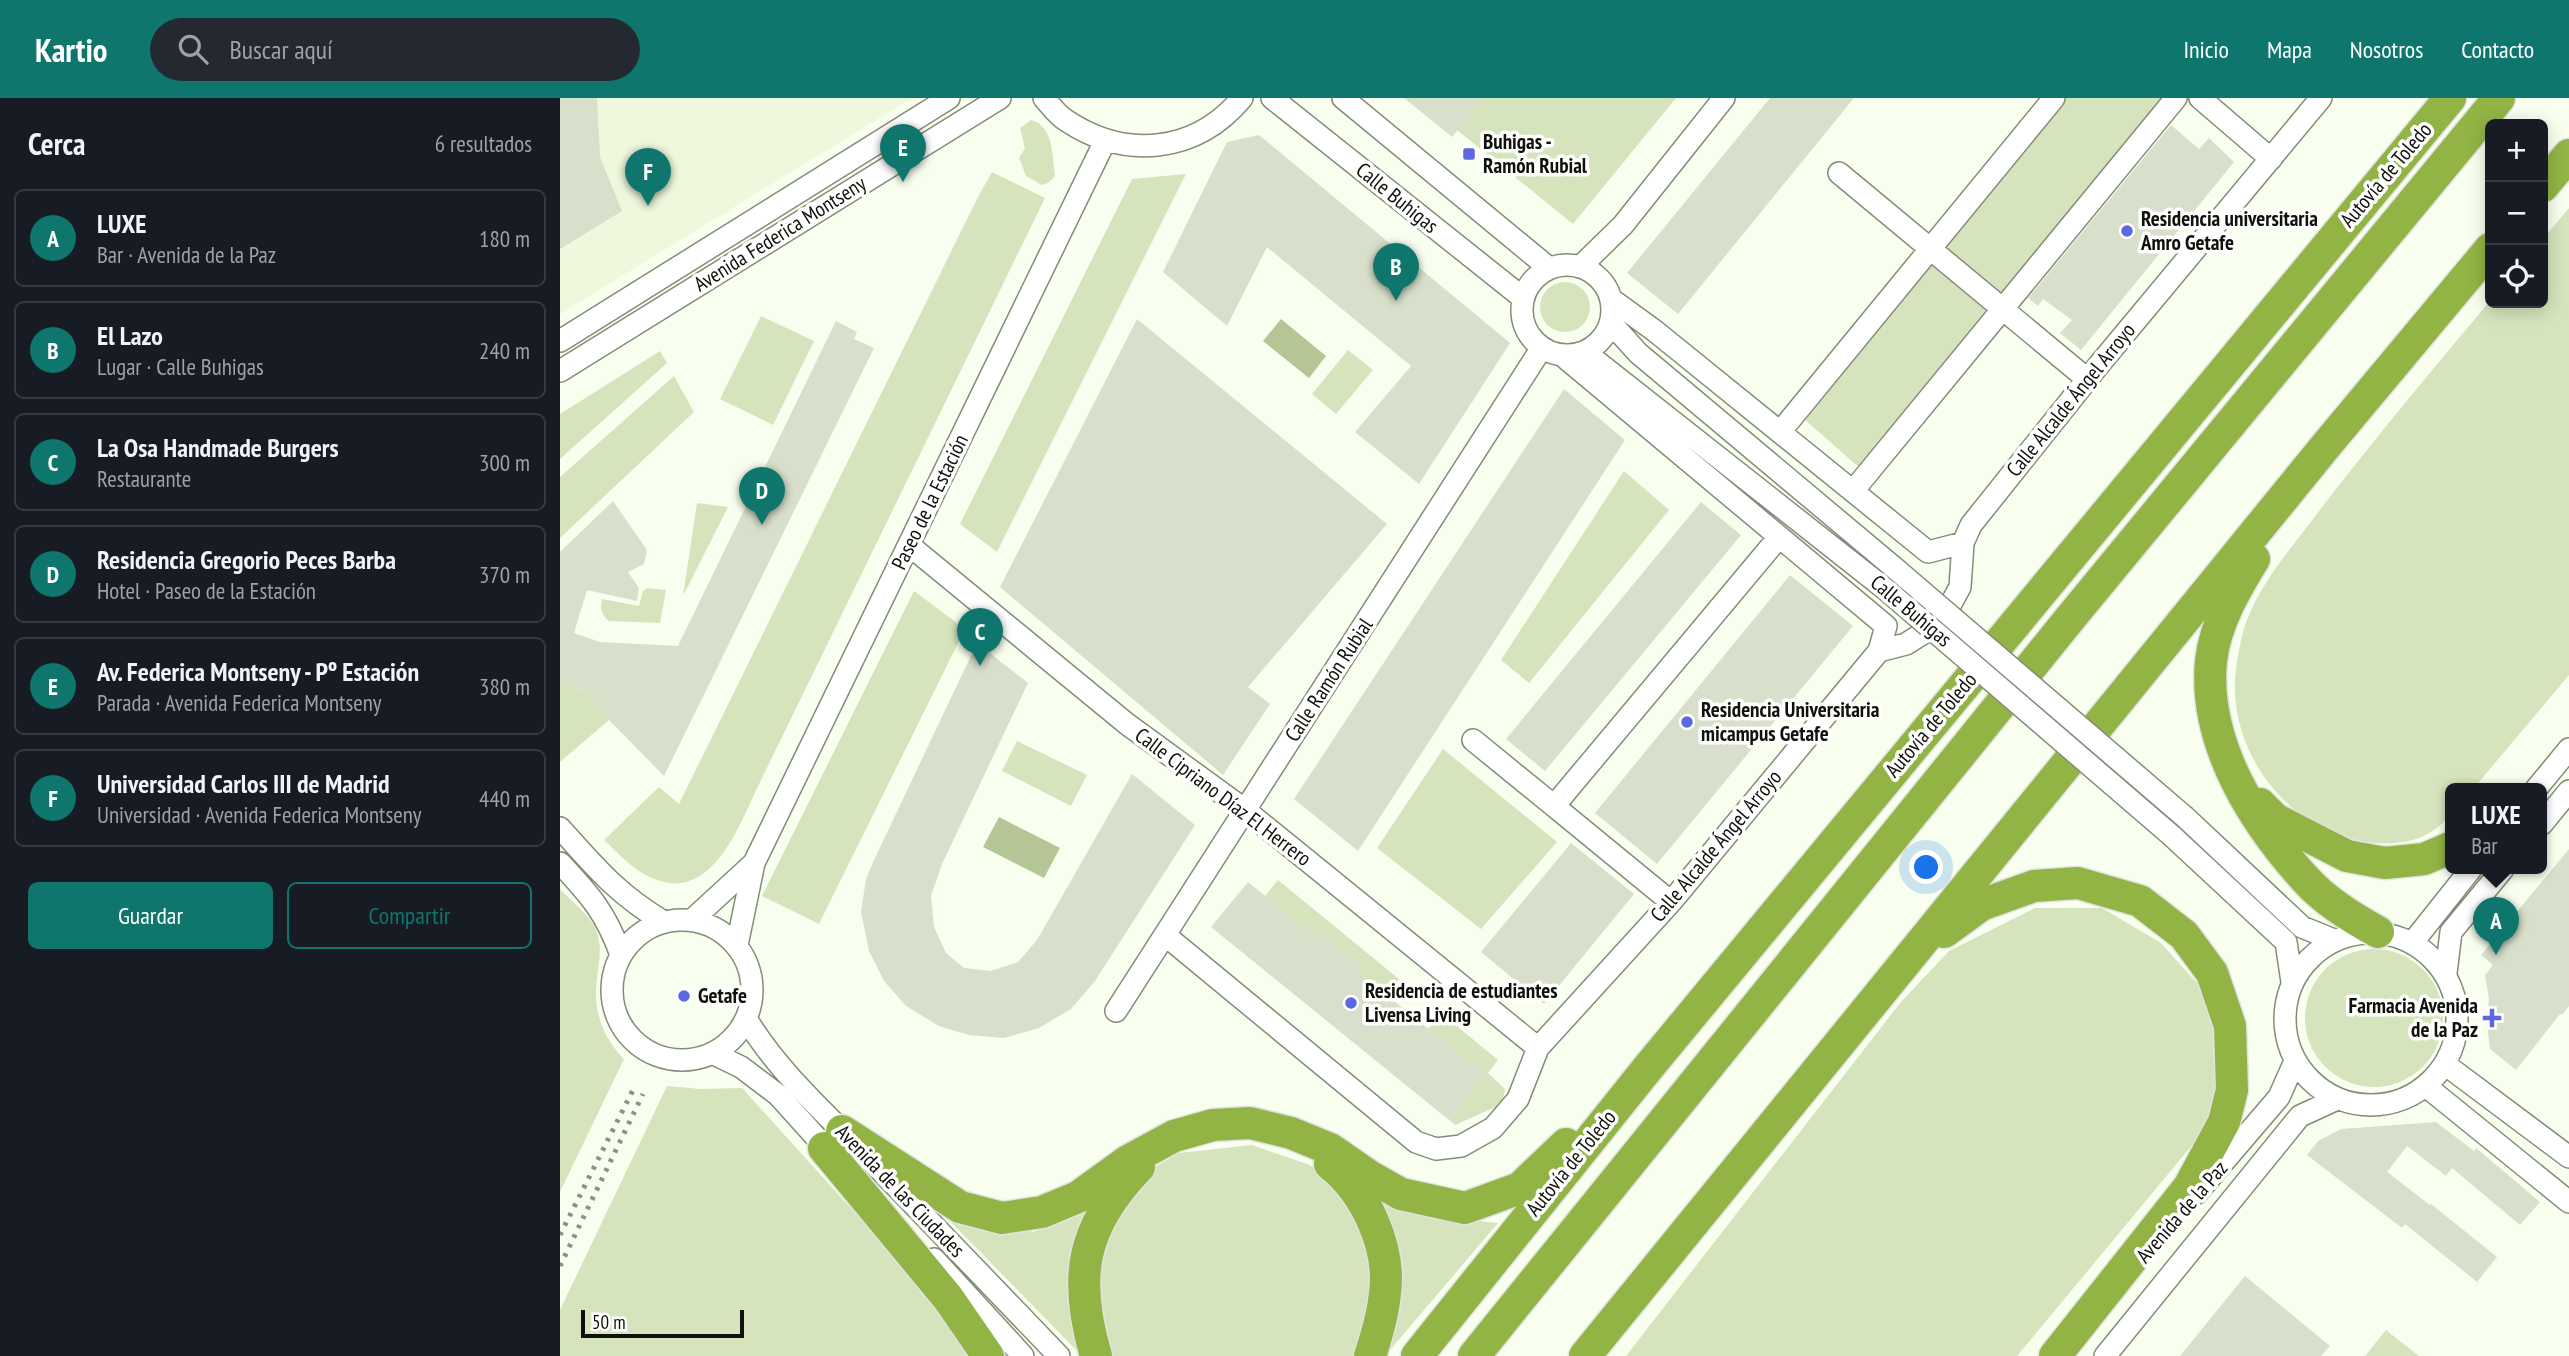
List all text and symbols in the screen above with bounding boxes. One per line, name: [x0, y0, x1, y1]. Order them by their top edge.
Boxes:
search box: [150, 18, 640, 81]
text: Kartio: [35, 28, 108, 71]
icon: search: [174, 30, 212, 68]
text: Buscar aquí: [230, 33, 333, 66]
text: Inicio: [2183, 34, 2229, 65]
text: Mapa: [2267, 34, 2312, 65]
text: Nosotros: [2350, 34, 2423, 65]
text: Contacto: [2461, 34, 2534, 65]
street label: Autovía de Toledo: [2334, 117, 2437, 233]
map controls: [2485, 119, 2548, 308]
button: +: [2485, 119, 2548, 182]
text: Cerca: [28, 124, 85, 163]
pin: E: [880, 124, 926, 182]
place label: Buhigas - Ramón Rubial: [1483, 128, 1588, 179]
text: 6 resultados: [435, 129, 532, 158]
marker: Buhigas - Ramón Rubial: [1461, 146, 1477, 162]
pin: F: [625, 148, 671, 206]
street label: Calle Buhigas: [1351, 156, 1444, 239]
street label: Avenida Federica Montseny: [689, 170, 871, 297]
button: −: [2485, 182, 2548, 245]
place label: Residencia universitaria Amro Getafe: [2140, 205, 2318, 256]
text: LUXE: [97, 207, 146, 240]
marker: Residencia universitaria Amro Getafe: [2119, 223, 2135, 239]
text: A: [47, 224, 59, 253]
text: 180 m: [479, 224, 530, 253]
text: Bar · Avenida de la Paz: [97, 240, 276, 269]
pin: B: [1373, 243, 1419, 301]
button: locate: [2485, 245, 2548, 308]
street label: Calle Alcalde Ángel Arroyo: [2000, 317, 2141, 482]
text: El Lazo: [97, 319, 163, 352]
text: B: [47, 336, 59, 365]
text: 240 m: [479, 336, 530, 365]
text: Lugar · Calle Buhigas: [97, 352, 264, 381]
street label: Paseo de la Estación: [885, 430, 974, 574]
text: La Osa Handmade Burgers: [97, 431, 339, 464]
text: C: [48, 448, 58, 477]
text: 300 m: [479, 448, 530, 477]
text: Restaurante: [97, 464, 191, 493]
pin: D: [739, 467, 785, 525]
text: Residencia Gregorio Peces Barba: [97, 543, 396, 576]
text: D: [47, 560, 59, 589]
text: 370 m: [479, 560, 530, 589]
street label: Calle Buhigas: [1865, 569, 1958, 652]
text: Hotel · Paseo de la Estación: [97, 576, 316, 605]
pin: C: [957, 608, 1003, 666]
street label: Calle Ramón Rubial: [1279, 613, 1379, 747]
text: Av. Federica Montseny - Pº Estación: [97, 655, 419, 688]
street label: Autovía de Toledo: [1879, 667, 1982, 783]
text: E: [48, 672, 58, 701]
text: 380 m: [479, 672, 530, 701]
text: Parada · Avenida Federica Montseny: [97, 688, 381, 717]
place label: Residencia Universitaria micampus Getafe: [1701, 696, 1880, 747]
marker: Residencia Universitaria micampus Getafe: [1679, 714, 1695, 730]
street label: Calle Cipriano Díaz El Herrero: [1130, 721, 1317, 872]
street label: Calle Alcalde Ángel Arroyo: [1644, 764, 1787, 927]
text: Universidad Carlos III de Madrid: [97, 767, 390, 800]
popup: [2445, 783, 2547, 874]
text: F: [48, 784, 58, 813]
text: 440 m: [479, 784, 530, 813]
text: LUXE: [2471, 798, 2521, 831]
text: Universidad · Avenida Federica Montseny: [97, 800, 421, 829]
text: Bar: [2471, 831, 2498, 860]
your location: [1909, 850, 1943, 884]
button: Guardar: [28, 882, 273, 949]
button: Compartir: [287, 882, 532, 949]
pin: A: [2473, 897, 2519, 955]
place label: Residencia de estudiantes Livensa Living: [1365, 977, 1558, 1028]
place label: Getafe: [698, 982, 747, 1009]
marker: Getafe: [676, 988, 692, 1004]
place label: Farmacia Avenida de la Paz: [2349, 992, 2478, 1043]
marker: Residencia de estudiantes Livensa Living: [1343, 995, 1359, 1011]
marker: Farmacia Avenida de la Paz: [2484, 1010, 2500, 1026]
street label: Autovía de Toledo: [1520, 1104, 1622, 1221]
street label: Avenida de las Ciudades: [830, 1119, 971, 1263]
street label: Avenida de la Paz: [2130, 1155, 2233, 1268]
scale bar: [581, 1307, 744, 1339]
text: 50 m: [592, 1310, 626, 1334]

